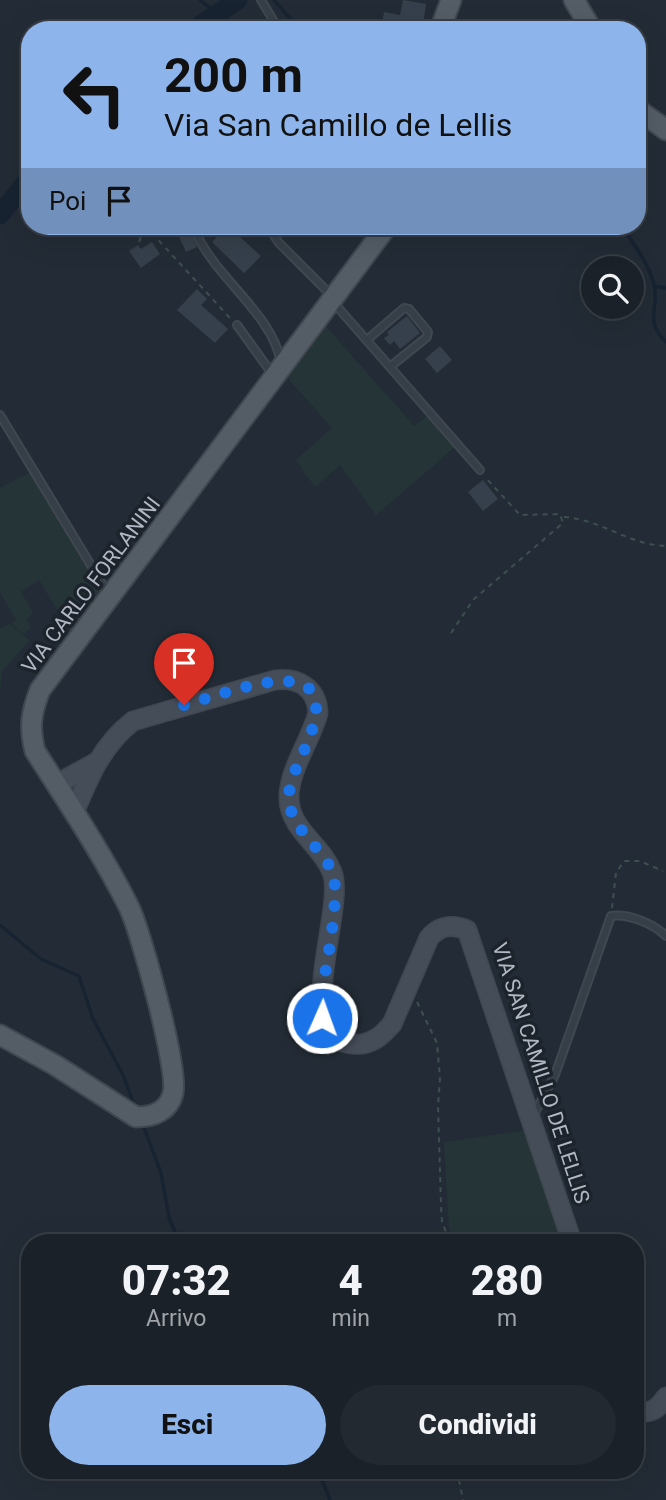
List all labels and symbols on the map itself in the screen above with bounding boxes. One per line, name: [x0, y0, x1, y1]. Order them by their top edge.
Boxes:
street label: VIA CARLO FORLANINI: [17, 492, 165, 678]
pin: [154, 633, 214, 705]
street label: VIA SAN CAMILLO DE LELLIS: [487, 940, 595, 1206]
position arrow: [285, 981, 359, 1055]

